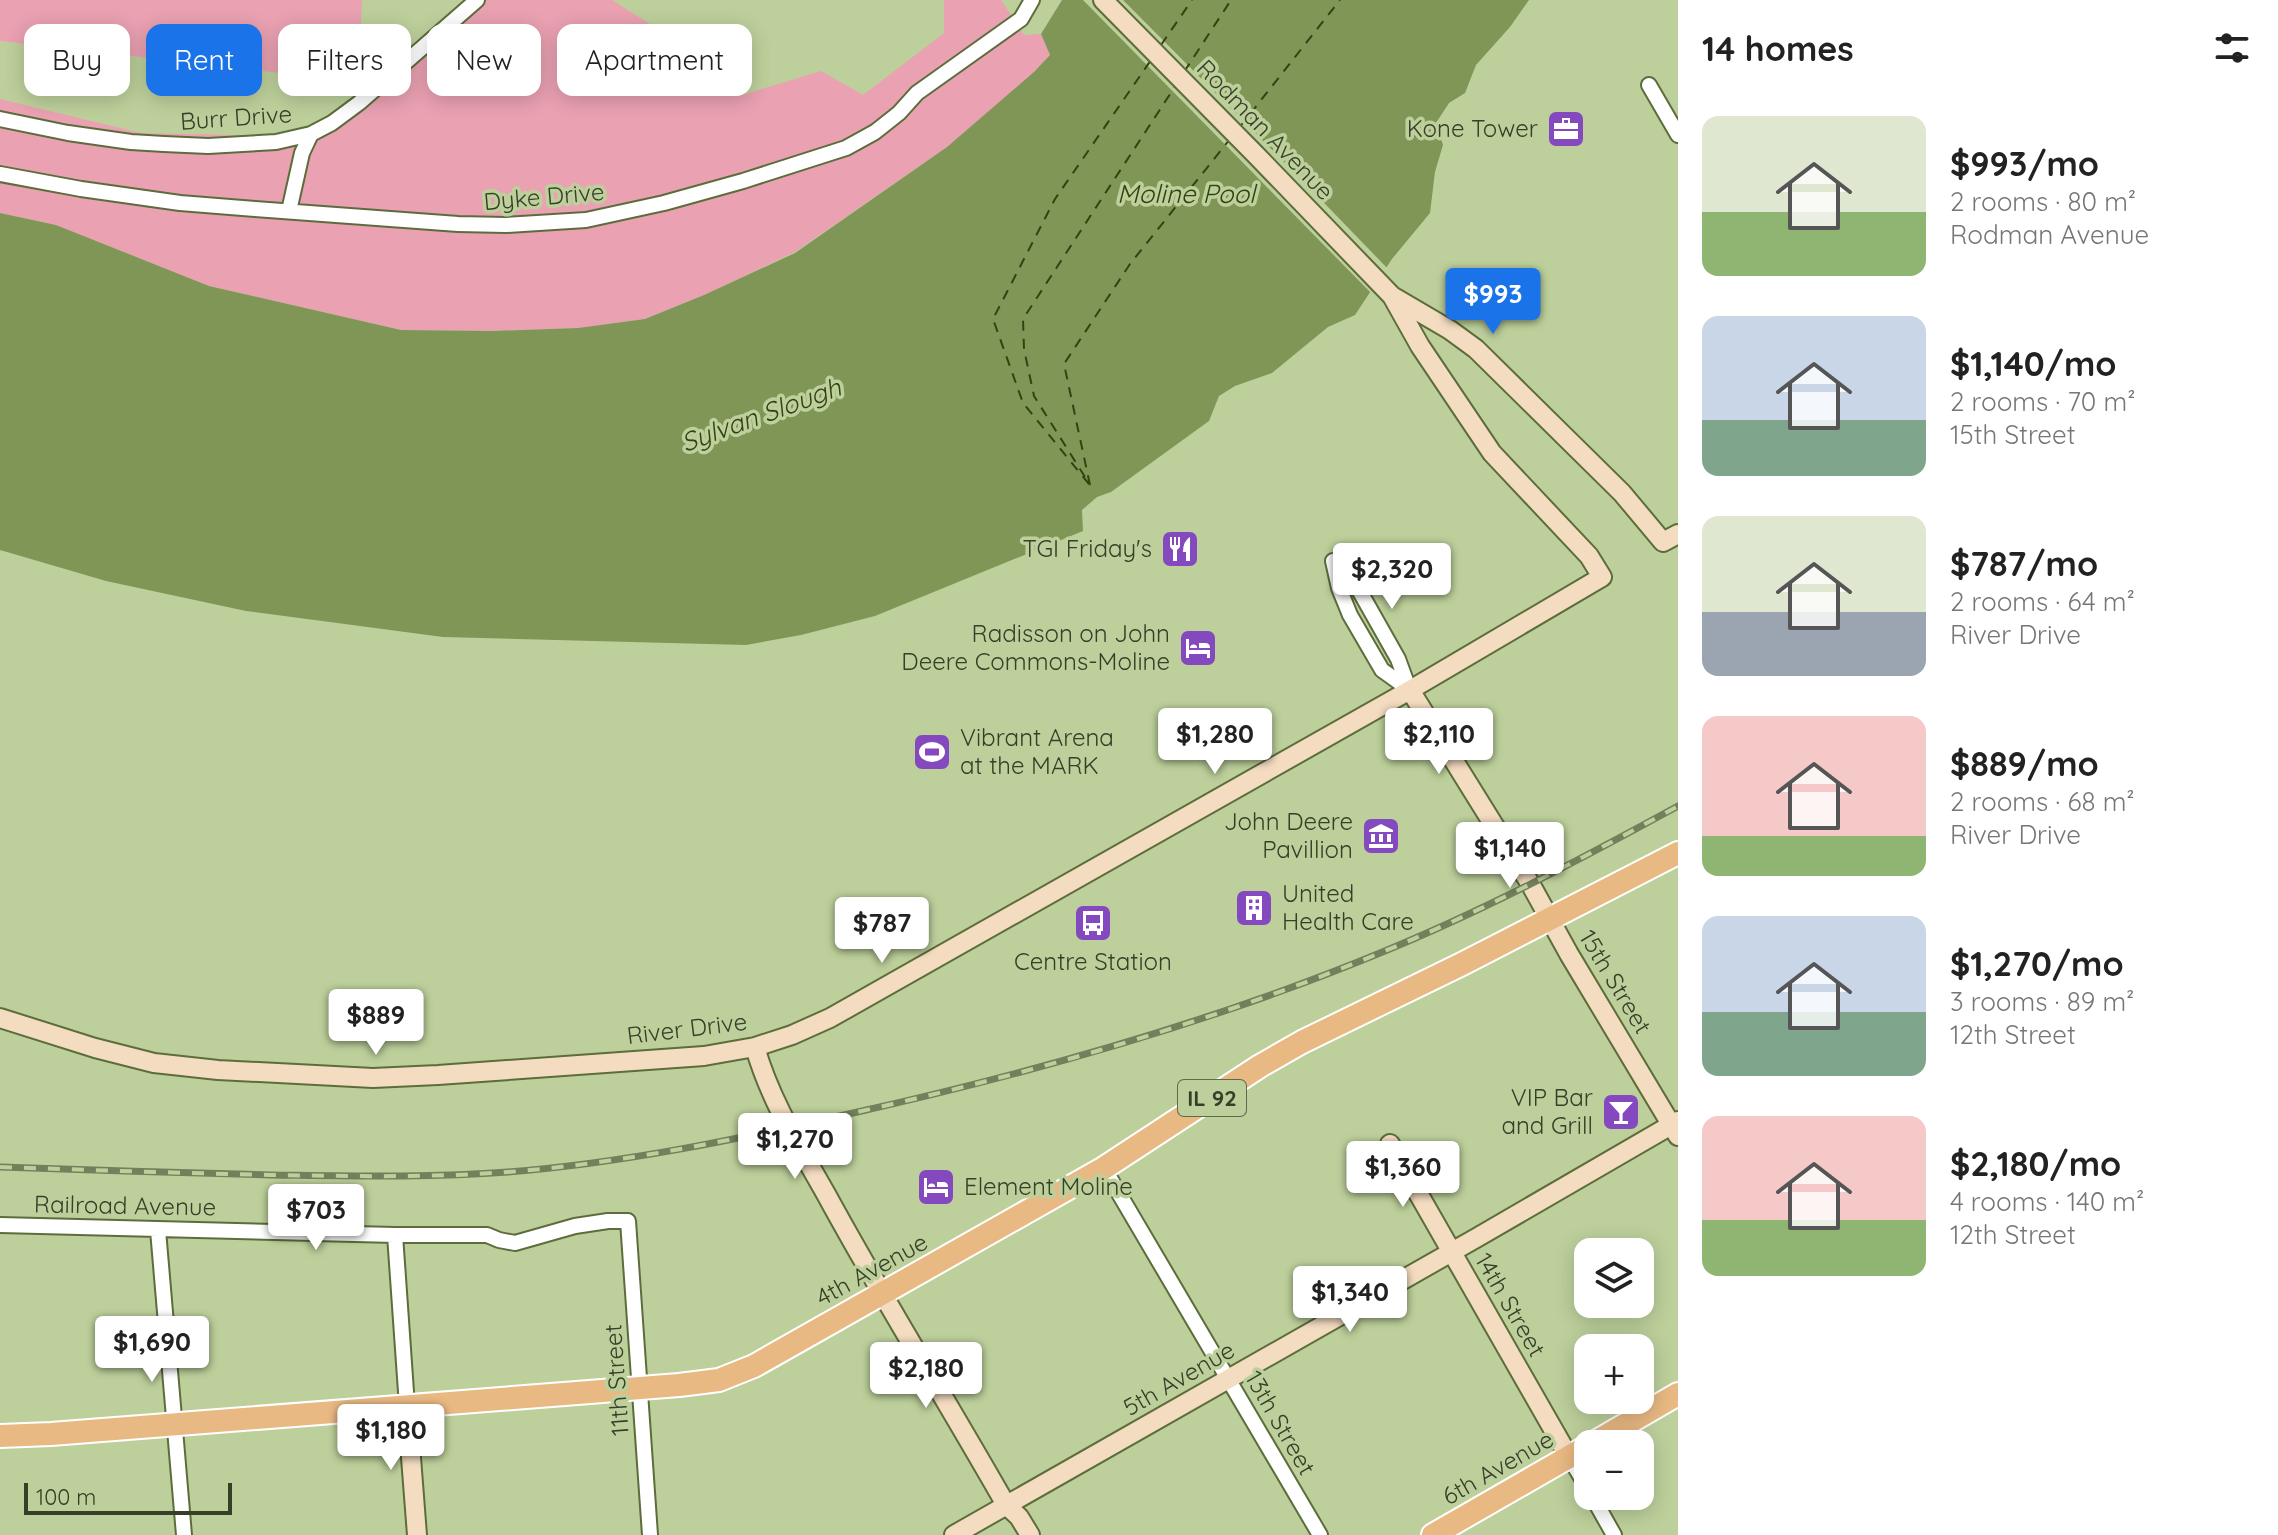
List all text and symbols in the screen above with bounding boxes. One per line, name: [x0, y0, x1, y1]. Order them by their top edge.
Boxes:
chip: Buy: [24, 24, 130, 96]
chip: Rent: [146, 24, 262, 96]
chip: Filters: [278, 24, 411, 96]
chip: New: [427, 24, 541, 96]
chip: Apartment: [557, 24, 752, 96]
icon: filters: [2210, 26, 2254, 70]
text: 14 homes: [1702, 27, 1854, 70]
street label: Rodman Avenue: [1191, 53, 1340, 206]
street label: Burr Drive: [179, 98, 293, 136]
office icon: Kone Tower: [1545, 108, 1587, 150]
place label: Kone Tower: [1407, 113, 1538, 143]
text: $993/mo: [1950, 142, 2099, 185]
icon: home: [1766, 148, 1862, 244]
street label: Dyke Drive: [482, 176, 606, 216]
water label: Moline Pool: [1117, 177, 1258, 210]
text: 2 rooms · 80 m²: [1950, 185, 2136, 218]
text: Rodman Avenue: [1950, 218, 2149, 251]
pin: $993: [1446, 268, 1540, 336]
text: $993: [1463, 277, 1523, 310]
text: $1,140/mo: [1950, 342, 2116, 385]
icon: home: [1766, 348, 1862, 444]
water label: Sylvan Slough: [676, 370, 846, 459]
text: 2 rooms · 70 m²: [1950, 385, 2135, 418]
text: 15th Street: [1950, 418, 2076, 451]
restaurant icon: TGI Friday's: [1159, 528, 1201, 570]
place label: TGI Friday's: [1022, 533, 1152, 563]
text: $787/mo: [1950, 542, 2098, 585]
pin: $2,320: [1327, 543, 1457, 611]
icon: home: [1766, 548, 1862, 644]
text: $2,320: [1351, 552, 1433, 585]
text: 2 rooms · 64 m²: [1950, 585, 2135, 618]
place label: Radisson on John Deere Commons-Moline: [901, 618, 1170, 676]
text: River Drive: [1950, 618, 2081, 651]
hotel icon: Radisson on John Deere Commons-Moline: [1177, 627, 1219, 669]
pin: $1,280: [1150, 708, 1280, 776]
pin: $2,110: [1374, 708, 1504, 776]
text: $1,280: [1176, 717, 1254, 750]
text: $2,110: [1403, 717, 1475, 750]
place label: Vibrant Arena at the MARK: [960, 722, 1114, 780]
sports icon: Vibrant Arena at the MARK: [911, 731, 953, 773]
text: $889/mo: [1950, 742, 2099, 785]
icon: home: [1766, 748, 1862, 844]
text: 2 rooms · 68 m²: [1950, 785, 2135, 818]
place label: John Deere Pavillion: [1224, 806, 1353, 864]
museum icon: John Deere Pavillion: [1360, 815, 1402, 857]
text: River Drive: [1950, 818, 2081, 851]
pin: $1,140: [1445, 822, 1575, 890]
text: $1,140: [1474, 831, 1546, 864]
place label: United Health Care: [1282, 878, 1414, 936]
building icon: United Health Care: [1233, 887, 1275, 929]
pin: $787: [835, 897, 929, 965]
bus stop icon: Centre Station: [1072, 902, 1114, 944]
text: $787: [853, 906, 911, 939]
street label: 15th Street: [1573, 924, 1659, 1039]
text: $1,270/mo: [1950, 942, 2124, 985]
place label: Centre Station: [1014, 946, 1172, 976]
icon: home: [1766, 948, 1862, 1044]
text: 3 rooms · 89 m²: [1950, 985, 2134, 1018]
pin: $889: [329, 989, 423, 1057]
text: $889: [347, 998, 405, 1031]
street label: River Drive: [625, 1006, 749, 1050]
text: 12th Street: [1950, 1018, 2076, 1051]
road number: IL 92: [1178, 1080, 1246, 1116]
place label: VIP Bar and Grill: [1501, 1082, 1593, 1140]
bar icon: VIP Bar and Grill: [1600, 1091, 1642, 1133]
pin: $1,270: [730, 1113, 860, 1181]
text: $1,270: [756, 1122, 834, 1155]
pin: $1,360: [1338, 1141, 1468, 1209]
text: $2,180/mo: [1950, 1142, 2121, 1185]
icon: home: [1766, 1148, 1862, 1244]
text: $1,360: [1364, 1150, 1442, 1183]
hotel icon: Element Moline: [915, 1166, 957, 1208]
place label: Element Moline: [964, 1171, 1133, 1201]
pin: $703: [269, 1184, 363, 1252]
text: 4 rooms · 140 m²: [1950, 1185, 2144, 1218]
street label: Railroad Avenue: [34, 1188, 216, 1222]
text: $703: [286, 1193, 346, 1226]
text: 12th Street: [1950, 1218, 2076, 1251]
street label: 4th Avenue: [810, 1226, 933, 1312]
map controls: [1574, 1238, 1654, 1510]
button: layers: [1574, 1238, 1654, 1318]
street label: 14th Street: [1469, 1247, 1553, 1362]
pin: $1,340: [1285, 1266, 1415, 1334]
text: $1,340: [1311, 1275, 1389, 1308]
pin: $1,690: [87, 1316, 217, 1384]
street label: 11th Street: [597, 1323, 635, 1437]
text: $1,690: [113, 1325, 191, 1358]
street label: 5th Avenue: [1118, 1334, 1239, 1422]
button: +: [1574, 1334, 1654, 1414]
pin: $2,180: [861, 1342, 991, 1410]
text: $2,180: [888, 1351, 964, 1384]
street label: 13th Street: [1239, 1365, 1323, 1480]
pin: $1,180: [326, 1404, 456, 1472]
text: $1,180: [355, 1413, 427, 1446]
street label: 6th Avenue: [1437, 1423, 1558, 1511]
button: −: [1574, 1430, 1654, 1510]
scale bar: [24, 1479, 232, 1515]
text: 100 m: [36, 1483, 96, 1511]

